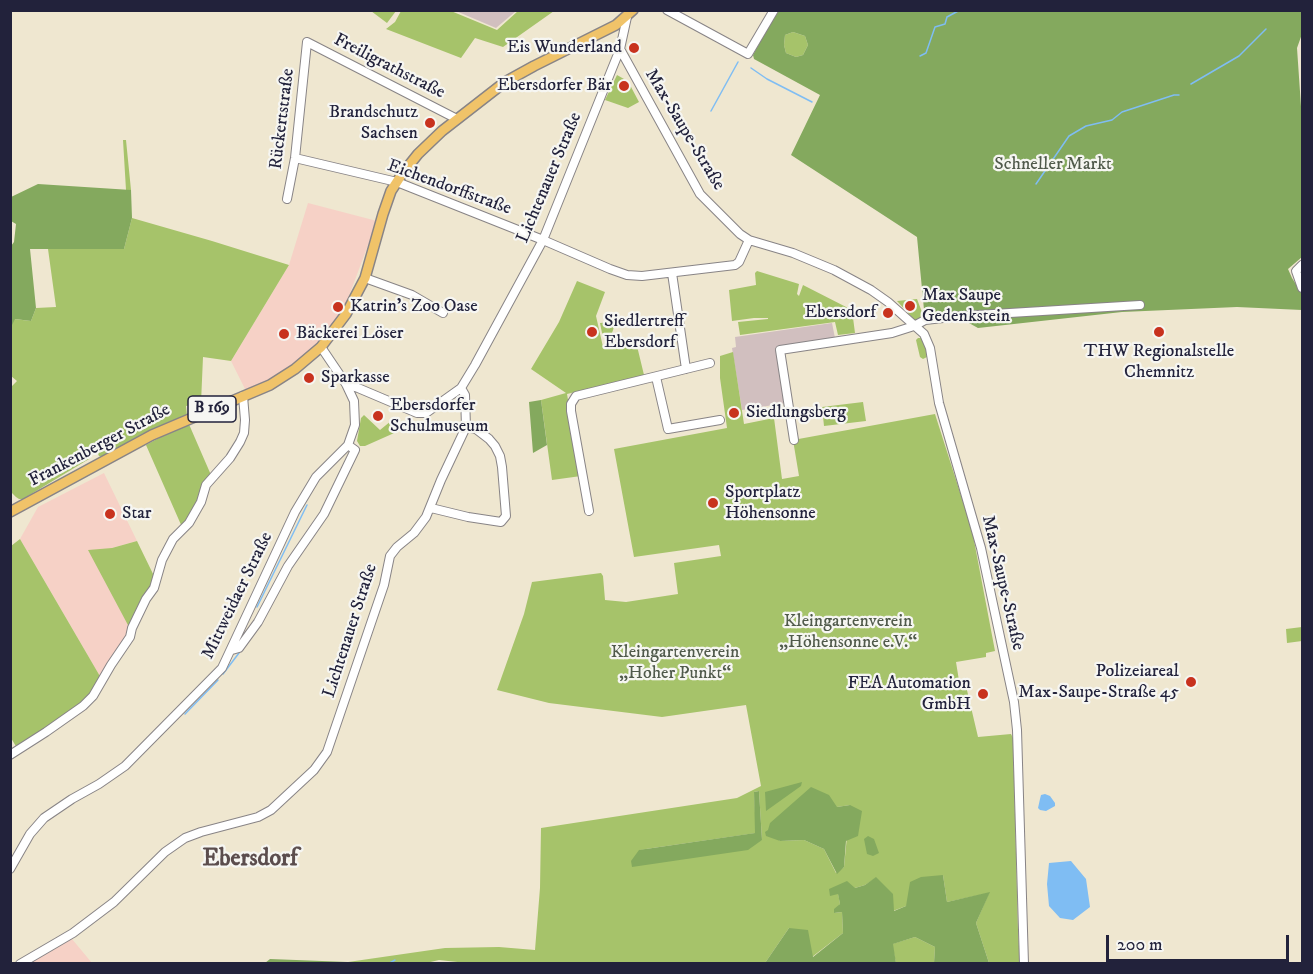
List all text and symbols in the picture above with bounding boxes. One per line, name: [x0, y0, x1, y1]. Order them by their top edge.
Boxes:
street label: Freiligrathstraße: [330, 30, 448, 104]
place label: Eis Wunderland: [507, 37, 622, 59]
marker: Eis Wunderland: [627, 41, 641, 55]
street label: Max-Saupe-Straße: [639, 65, 729, 195]
street label: Rückertstraße: [266, 67, 300, 171]
place label: Ebersdorfer Bär: [497, 75, 612, 97]
marker: Ebersdorfer Bär: [617, 79, 631, 93]
place label: Brandschutz Sachsen: [329, 102, 418, 144]
street label: Lichtenauer Straße: [513, 110, 587, 246]
marker: Brandschutz Sachsen: [423, 116, 437, 130]
park label: Schneller Markt: [994, 154, 1112, 176]
street label: Eichendorffstraße: [384, 156, 514, 220]
place label: Max Saupe Gedenkstein: [922, 285, 1010, 328]
place label: Katrin's Zoo Oase: [350, 296, 478, 318]
marker: Max Saupe Gedenkstein: [903, 299, 917, 313]
marker: Katrin's Zoo Oase: [331, 300, 345, 314]
place label: Ebersdorf: [805, 302, 876, 324]
marker: Ebersdorf: [881, 306, 895, 320]
place label: Siedlertreff Ebersdorf: [604, 311, 684, 354]
place label: Bäckerei Löser: [296, 323, 404, 345]
marker: Siedlertreff Ebersdorf: [585, 325, 599, 339]
marker: THW Regionalstelle Chemnitz: [1152, 325, 1166, 339]
marker: Bäckerei Löser: [277, 327, 291, 341]
place label: THW Regionalstelle Chemnitz: [1084, 341, 1234, 384]
place label: Sparkasse: [321, 367, 390, 389]
marker: Sparkasse: [302, 371, 316, 385]
place label: Ebersdorfer Schulmuseum: [390, 395, 488, 438]
road number: B 169: [188, 396, 236, 422]
street label: Frankenberger Straße: [26, 400, 174, 492]
place label: Siedlungsberg: [746, 402, 846, 424]
marker: Siedlungsberg: [727, 406, 741, 420]
marker: Ebersdorfer Schulmuseum: [371, 409, 385, 423]
place label: Sportplatz Höhensonne: [725, 482, 816, 524]
marker: Sportplatz Höhensonne: [706, 496, 720, 510]
place label: Star: [122, 503, 152, 525]
marker: Star: [103, 507, 117, 521]
street label: Max-Saupe-Straße: [976, 513, 1028, 653]
street label: Mittweidaer Straße: [198, 529, 278, 663]
street label: Lichtenauer Straße: [319, 561, 383, 701]
park label: Kleingartenverein „Höhensonne e.V.“: [779, 611, 917, 654]
park label: Kleingartenverein „Hoher Punkt“: [611, 642, 739, 684]
place label: Polizeiareal Max-Saupe-Straße 45: [1018, 661, 1179, 704]
place label: FEA Automation GmbH: [847, 673, 971, 716]
marker: Polizeiareal Max-Saupe-Straße 45: [1184, 675, 1198, 689]
marker: FEA Automation GmbH: [976, 687, 990, 701]
district label: Ebersdorf: [202, 846, 298, 874]
scale bar: [1109, 923, 1292, 961]
text: 200 m: [1117, 934, 1163, 956]

